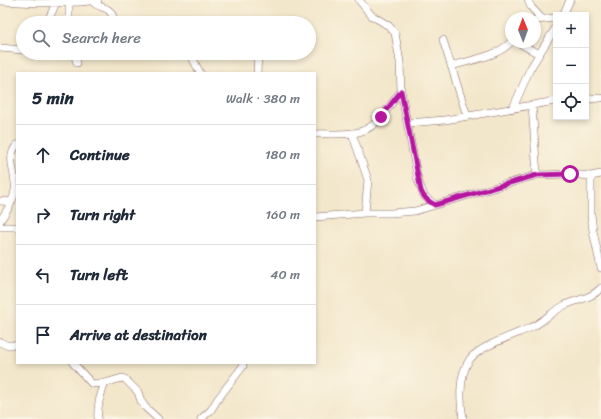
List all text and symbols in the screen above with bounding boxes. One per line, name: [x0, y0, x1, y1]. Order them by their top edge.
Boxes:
north arrow: [505, 12, 541, 48]
map controls: [553, 12, 589, 120]
button: +: [553, 12, 589, 48]
search box: [16, 16, 316, 60]
text: Search here: [62, 25, 141, 51]
icon: search: [30, 27, 52, 49]
button: −: [553, 48, 589, 84]
text: 5 min: [32, 83, 74, 113]
button: locate: [553, 84, 589, 120]
text: Walk · 380 m: [226, 87, 300, 110]
route end: [372, 108, 390, 126]
text: Continue: [70, 142, 130, 168]
text: 180 m: [265, 143, 300, 166]
icon: ahead: [32, 144, 54, 166]
route start: [561, 165, 579, 183]
text: Turn right: [70, 202, 135, 228]
text: 160 m: [265, 203, 300, 226]
icon: right: [32, 204, 54, 226]
text: Turn left: [70, 262, 128, 288]
text: 40 m: [270, 263, 300, 286]
icon: left: [32, 264, 54, 286]
text: Arrive at destination: [70, 322, 207, 348]
icon: arrive: [32, 324, 54, 346]

